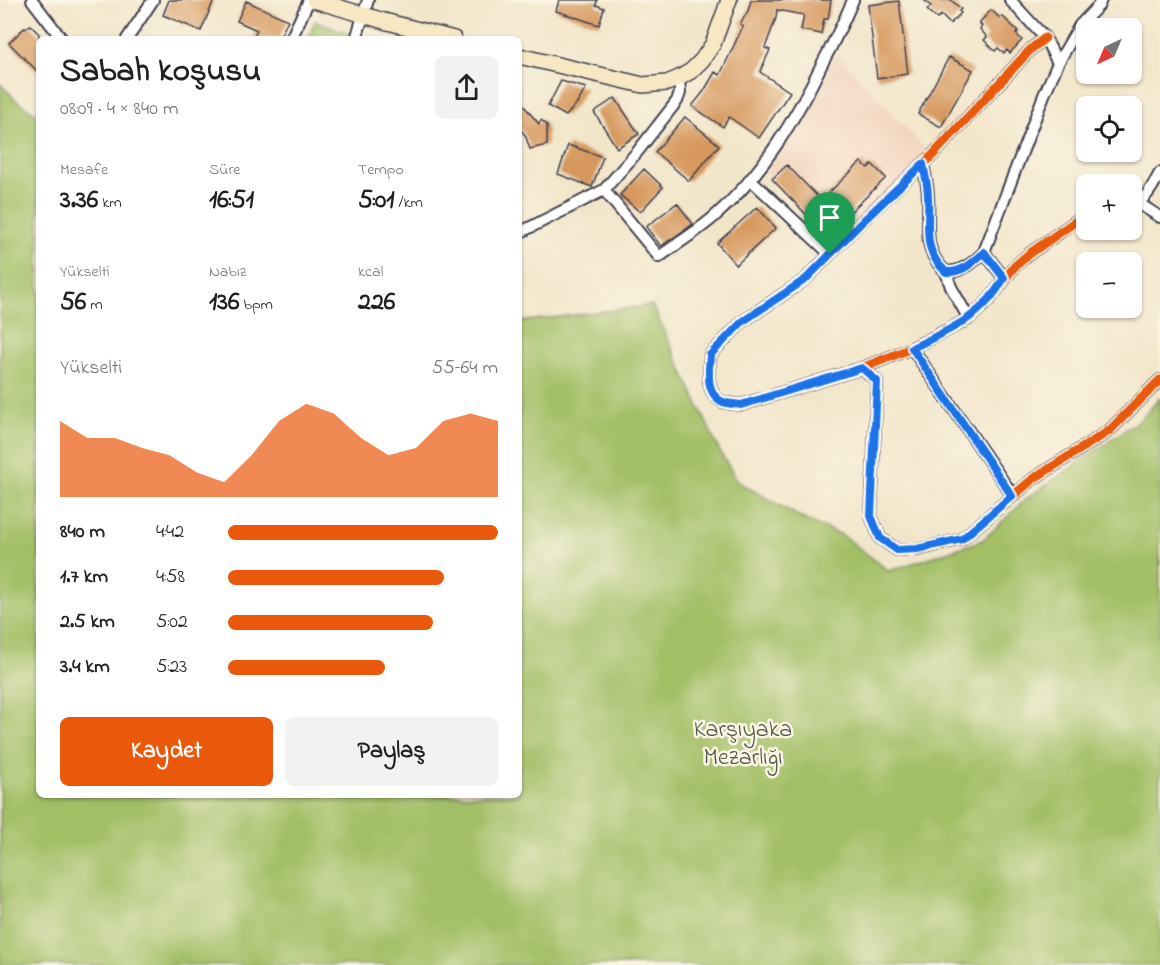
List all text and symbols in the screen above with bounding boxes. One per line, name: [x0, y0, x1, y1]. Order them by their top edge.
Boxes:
north arrow: [1076, 18, 1142, 84]
map controls: [1076, 18, 1142, 318]
text: Sabah koşusu: [60, 48, 261, 96]
button: share: [435, 56, 498, 119]
text: 08:09 · 4 × 840 m: [60, 95, 178, 124]
button: locate: [1076, 96, 1142, 162]
text: Mesafe: [60, 158, 108, 182]
text: Süre: [209, 158, 241, 182]
text: Tempo: [358, 158, 404, 182]
button: +: [1076, 174, 1142, 240]
text: 3.36: [60, 182, 98, 220]
text: 16:51: [209, 182, 254, 220]
text: 5:01: [358, 182, 395, 220]
text: km: [98, 191, 122, 215]
text: /km: [395, 191, 423, 215]
pin: [804, 192, 855, 254]
icon: arrive: [813, 201, 846, 234]
button: −: [1076, 252, 1142, 318]
text: Yükselti: [60, 260, 110, 284]
text: Nabız: [209, 260, 246, 284]
text: kcal: [358, 260, 383, 284]
text: 56: [60, 284, 86, 322]
text: 136: [209, 284, 239, 322]
text: 226: [358, 284, 395, 322]
text: m: [86, 293, 103, 317]
text: bpm: [239, 293, 273, 317]
text: Yükselti: [60, 354, 122, 383]
text: 55–64 m: [432, 354, 498, 383]
text: 840 m: [60, 518, 105, 547]
text: 4:42: [156, 518, 184, 547]
text: 1.7 km: [60, 563, 108, 592]
text: 4:58: [156, 563, 185, 592]
text: 2.5 km: [60, 608, 115, 637]
text: 5:02: [156, 608, 188, 637]
text: 3.4 km: [60, 653, 110, 682]
text: 5:23: [156, 653, 187, 682]
park label: Karşıyaka Mezarlığı: [694, 713, 792, 776]
button: Kaydet: [60, 717, 273, 786]
button: Paylaş: [285, 717, 498, 786]

